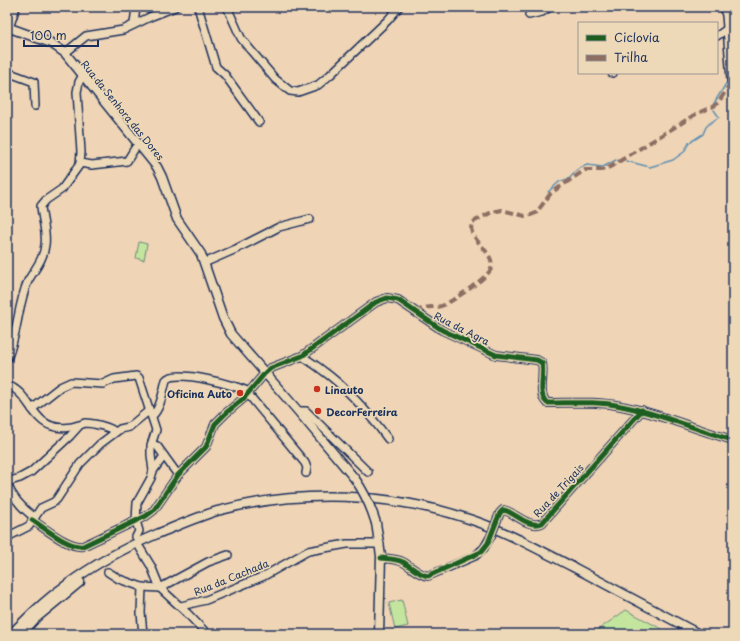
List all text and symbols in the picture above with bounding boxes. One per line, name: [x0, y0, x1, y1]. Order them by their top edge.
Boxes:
scale bar: [24, 22, 98, 48]
legend: [578, 22, 718, 74]
text: 100 m: [30, 26, 67, 44]
text: Ciclovia: [614, 28, 660, 46]
text: Trilha: [614, 48, 648, 66]
street label: Rua da Senhora das Dores: [78, 57, 168, 164]
street label: Rua da Agra: [432, 308, 493, 349]
place label: Linauto: [325, 382, 364, 397]
marker: Linauto: [312, 384, 322, 394]
place label: Oficina Auto: [167, 386, 232, 401]
marker: Oficina Auto: [235, 388, 245, 398]
place label: DecorFerreira: [326, 404, 398, 419]
marker: DecorFerreira: [313, 406, 323, 416]
street label: Rua de Trigais: [529, 460, 587, 520]
street label: Rua da Cachada: [191, 555, 271, 599]

